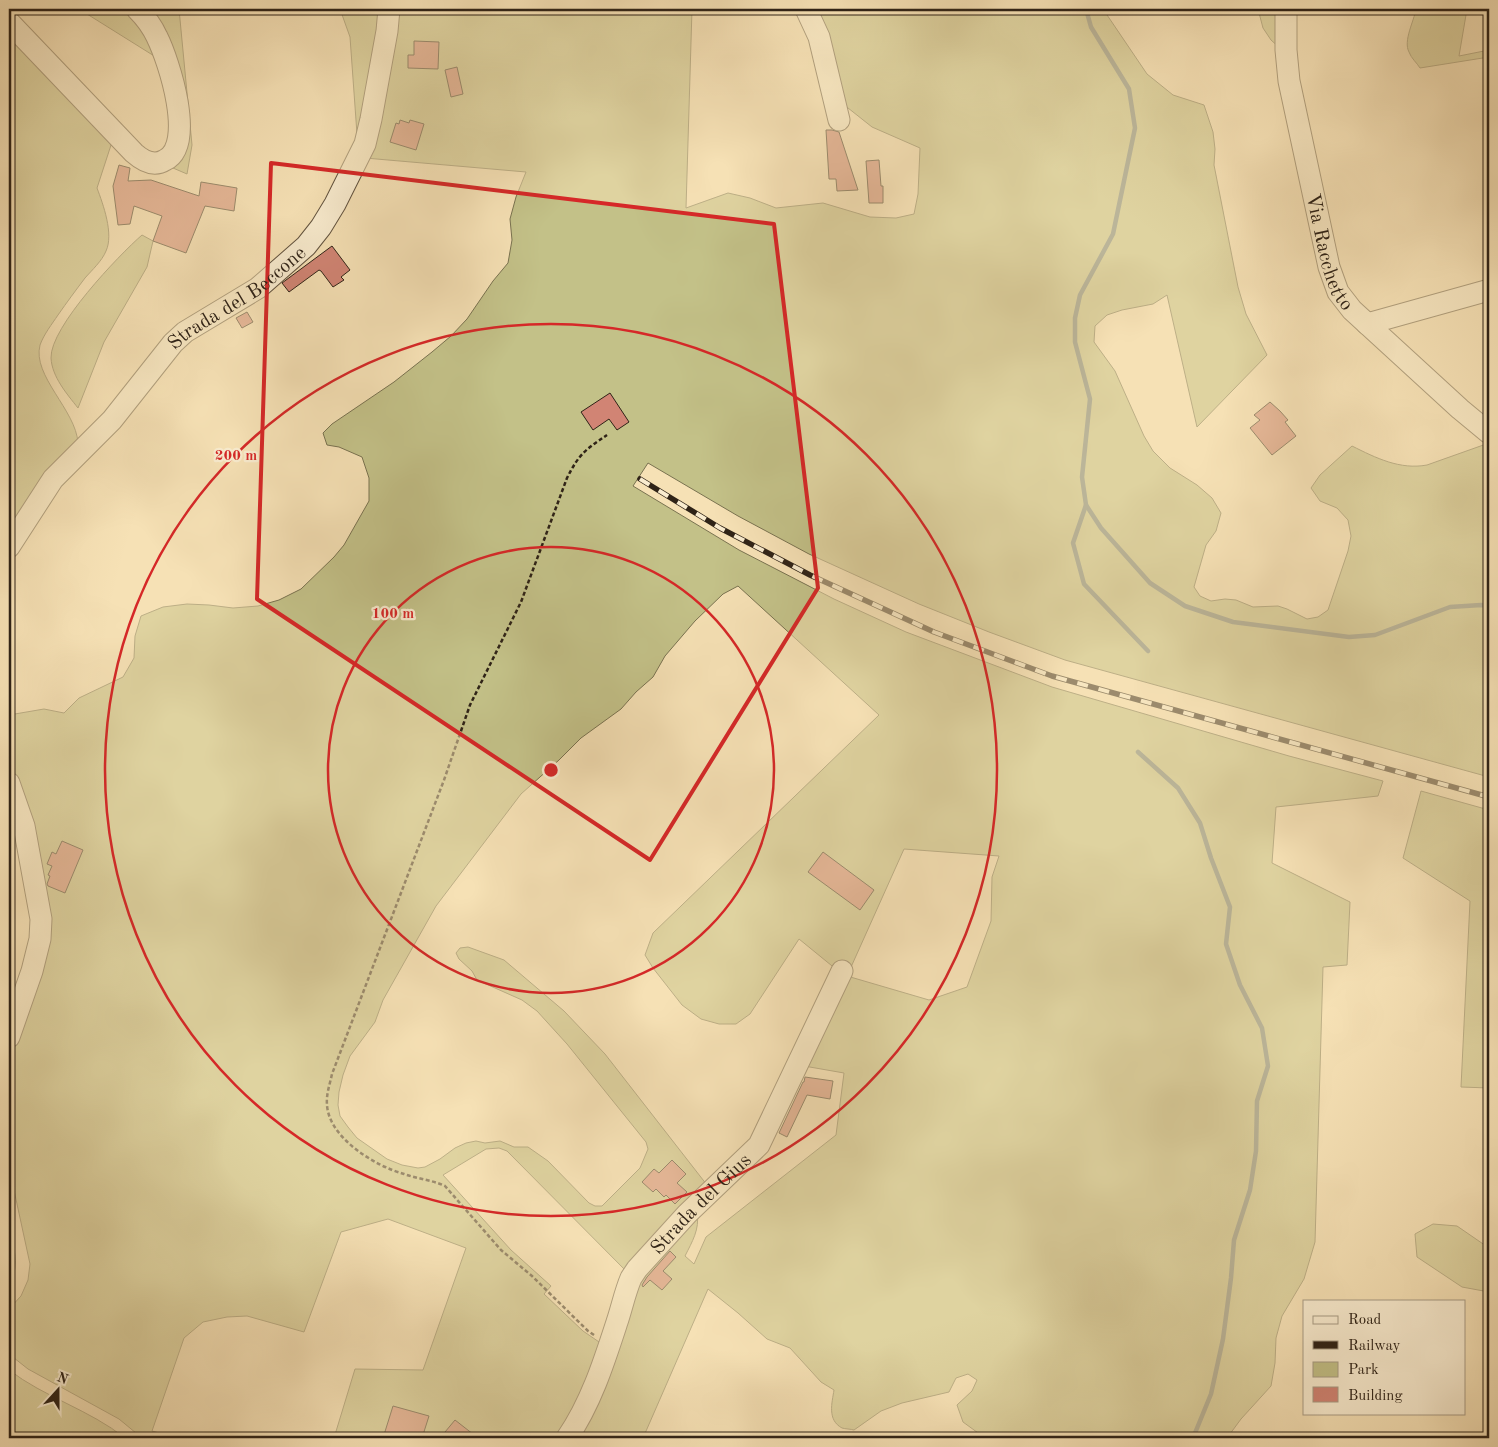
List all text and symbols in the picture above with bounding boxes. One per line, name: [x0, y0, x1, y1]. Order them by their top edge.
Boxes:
street label: Via Racchetto: [1302, 192, 1356, 315]
street label: Strada del Beccone: [165, 243, 310, 355]
text: 200 m: [215, 449, 257, 464]
text: 100 m: [372, 607, 414, 622]
centre of rings: [542, 761, 560, 779]
street label: Strada del Gius: [648, 1150, 756, 1259]
legend: [1303, 1300, 1466, 1414]
text: Road: [1348, 1313, 1382, 1328]
text: Railway: [1348, 1339, 1401, 1354]
text: Park: [1348, 1363, 1379, 1378]
north arrow: [32, 1364, 82, 1414]
text: N: [55, 1370, 70, 1387]
text: Building: [1348, 1389, 1403, 1404]

